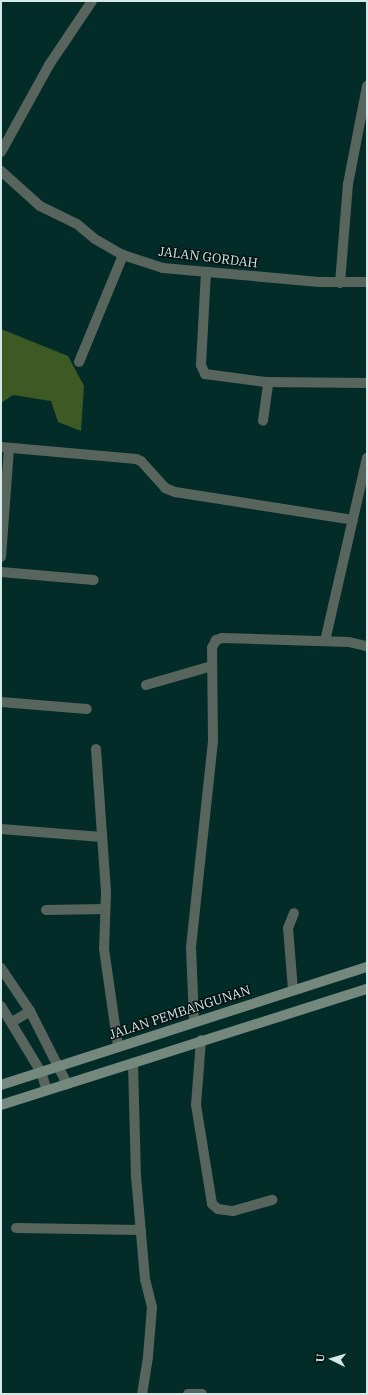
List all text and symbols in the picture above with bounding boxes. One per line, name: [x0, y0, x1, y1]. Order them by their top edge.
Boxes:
street label: JALAN GORDAH: [157, 244, 259, 272]
street label: JALAN PEMBANGUNAN: [107, 983, 253, 1043]
north arrow: [312, 1339, 352, 1379]
text: U: [313, 1353, 327, 1363]

